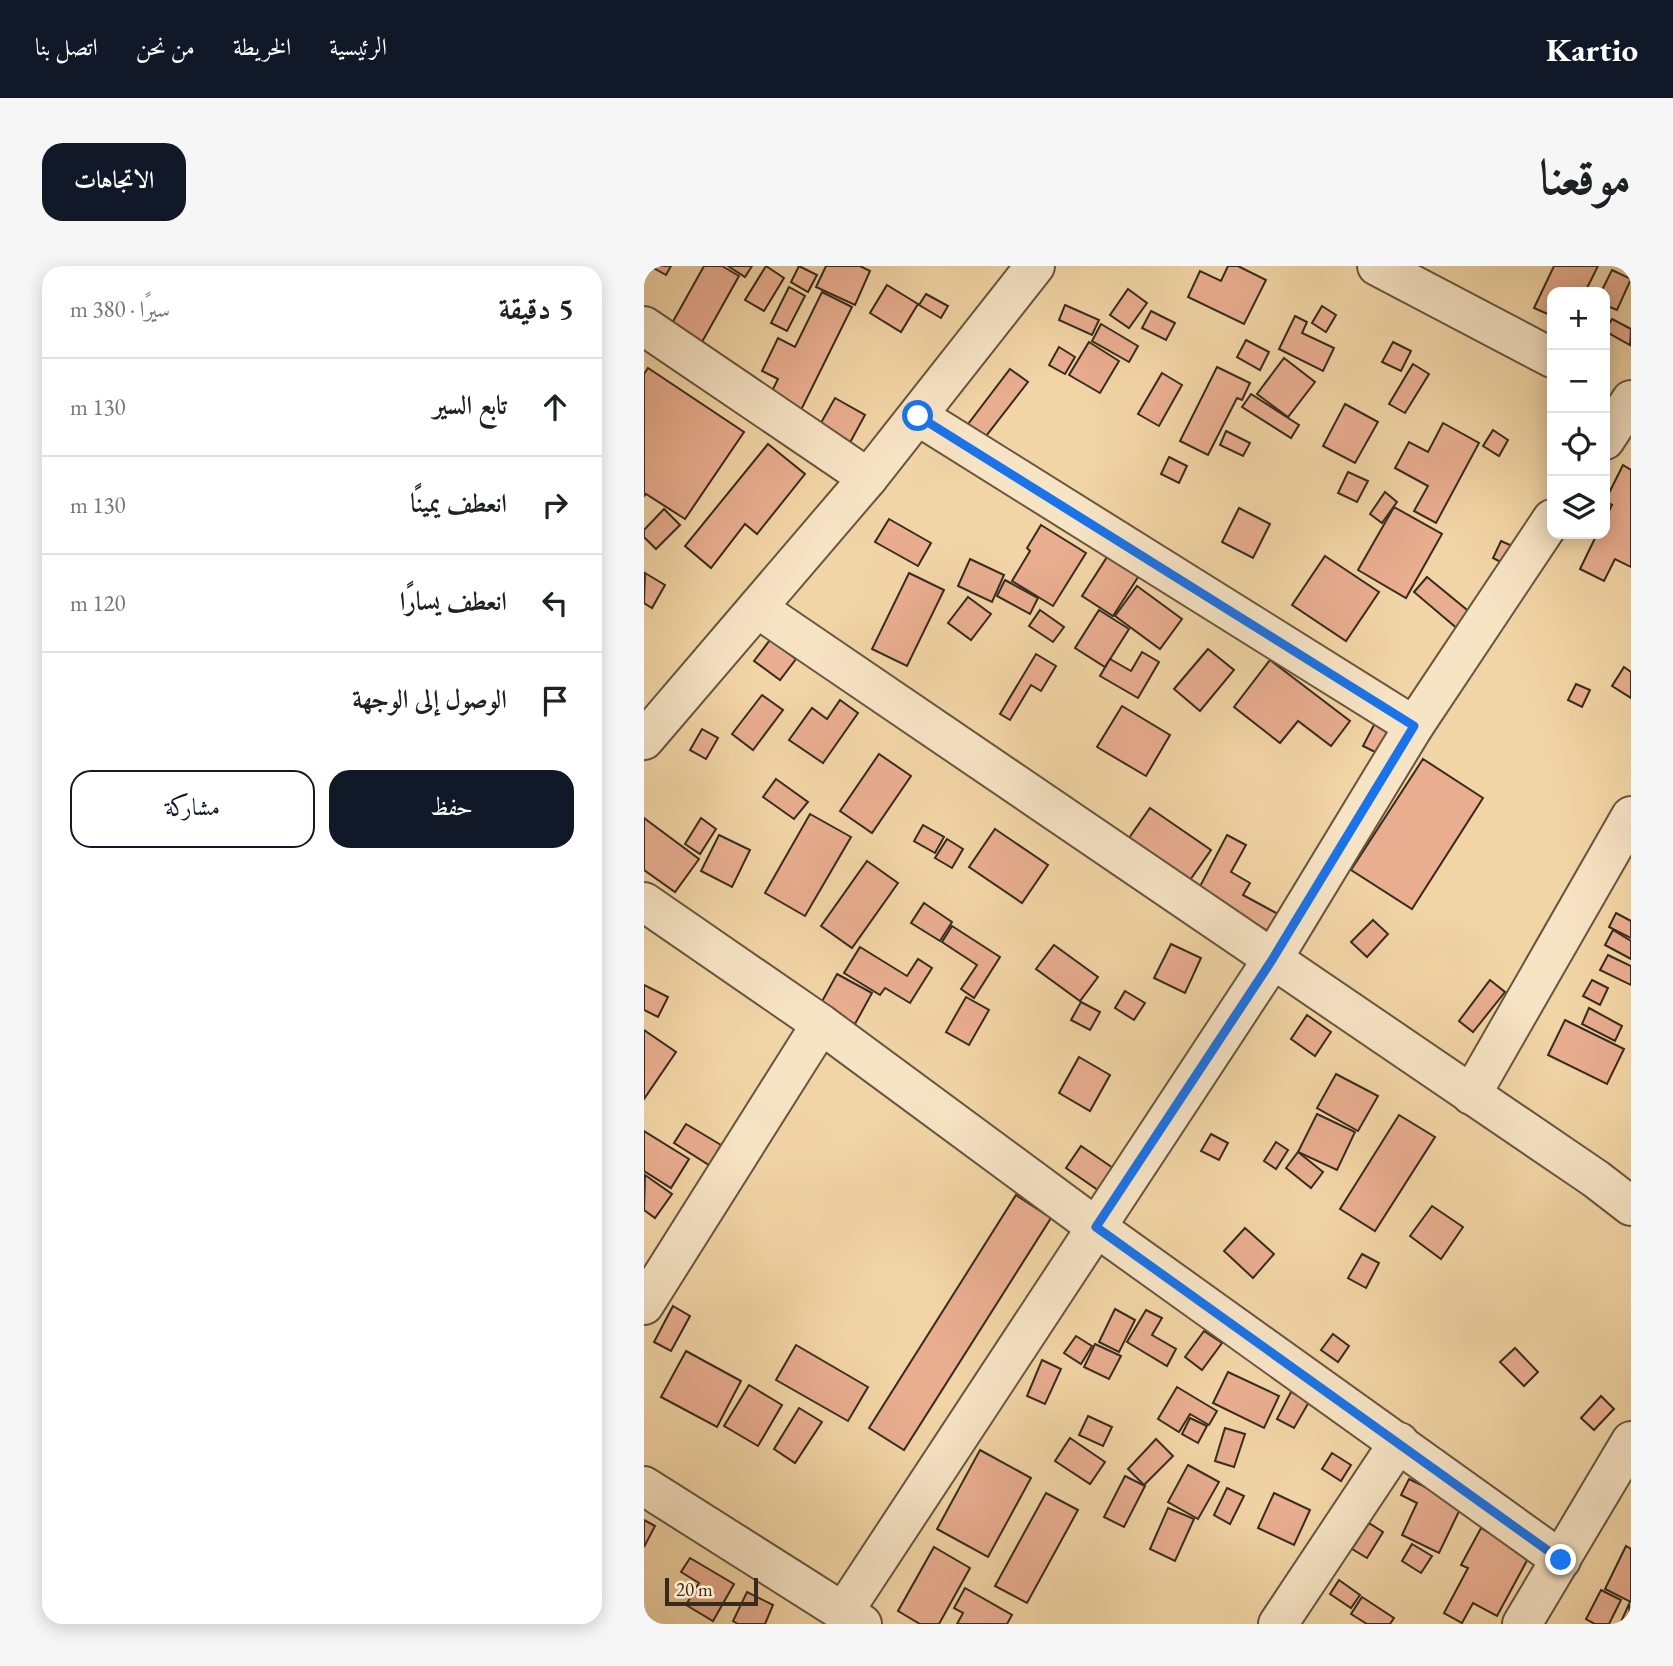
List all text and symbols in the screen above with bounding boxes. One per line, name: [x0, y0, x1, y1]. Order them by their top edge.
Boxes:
text: Kartio: [1546, 28, 1638, 71]
text: اتصل بنا: [35, 31, 98, 62]
text: من نحن: [136, 31, 195, 62]
text: الخريطة: [233, 31, 291, 62]
text: الرئيسية: [329, 31, 387, 62]
button: الاتجاهات: [42, 143, 186, 221]
text: موقعنا: [1539, 145, 1631, 209]
map controls: [1547, 287, 1610, 539]
button: +: [1547, 287, 1610, 350]
text: 5 دقيقة: [499, 289, 574, 328]
text: سيرًا · 380 m: [70, 294, 170, 324]
button: −: [1547, 350, 1610, 413]
text: تابع السير: [433, 388, 507, 422]
icon: ahead: [536, 388, 574, 426]
text: 130 m: [70, 392, 126, 422]
route start: [902, 400, 933, 431]
button: locate: [1547, 413, 1610, 476]
button: layers: [1547, 476, 1610, 539]
text: انعطف يمينًا: [410, 486, 507, 520]
icon: right: [536, 486, 574, 524]
text: 130 m: [70, 490, 126, 520]
text: انعطف يسارًا: [400, 584, 507, 618]
icon: left: [536, 584, 574, 622]
text: 120 m: [70, 588, 126, 618]
text: الوصول إلى الوجهة: [352, 682, 507, 716]
icon: arrive: [536, 682, 574, 720]
button: مشاركة: [70, 770, 315, 848]
button: حفظ: [329, 770, 574, 848]
route end: [1545, 1544, 1576, 1575]
scale bar: [665, 1575, 758, 1607]
text: 20 m: [676, 1577, 713, 1602]

